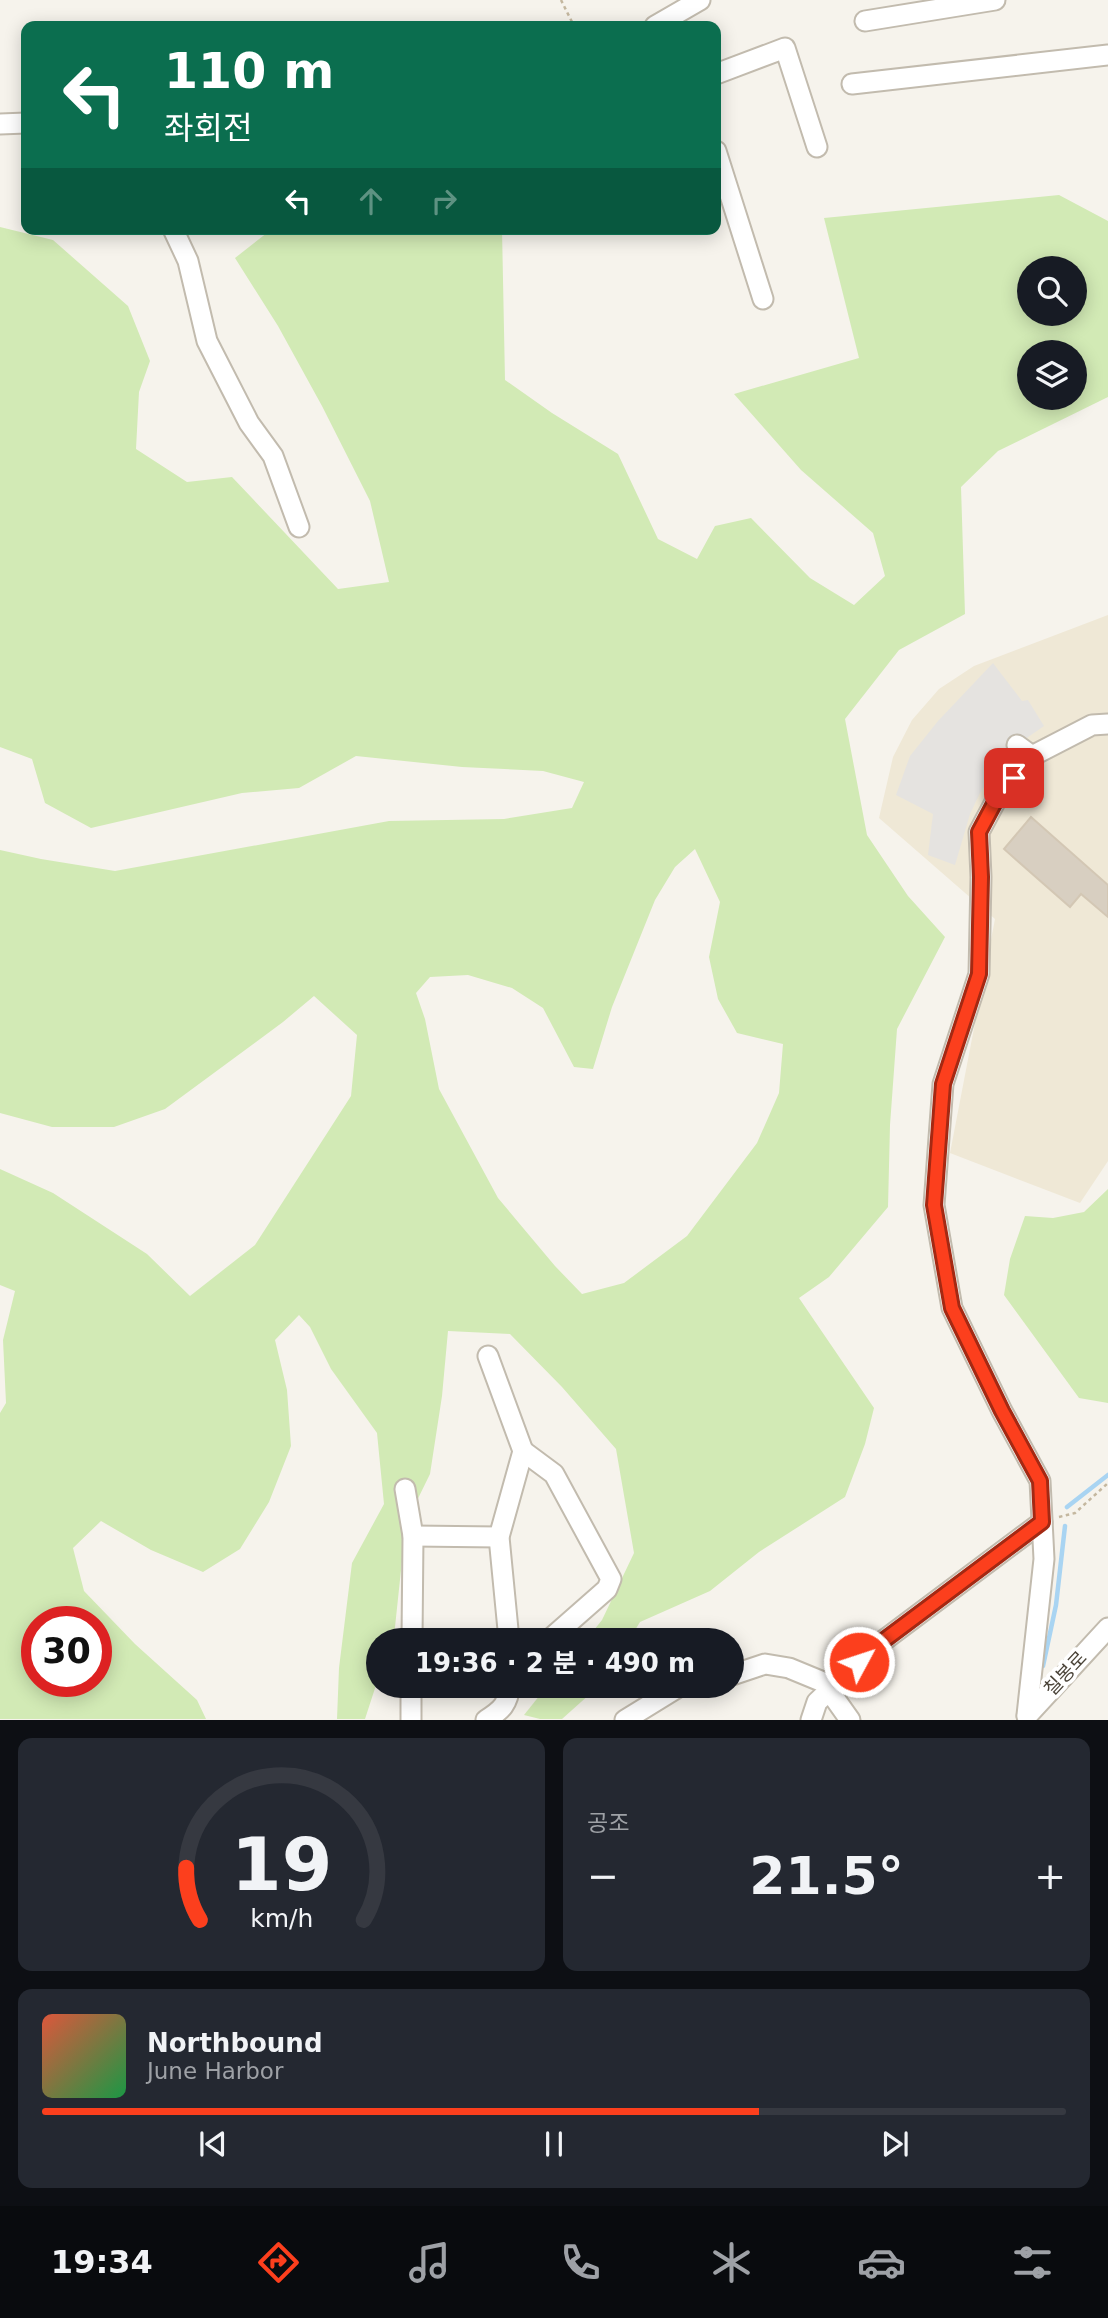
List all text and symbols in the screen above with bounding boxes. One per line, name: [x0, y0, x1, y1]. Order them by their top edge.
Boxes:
text: 110 m: [164, 43, 334, 100]
icon: left: [49, 49, 140, 140]
text: 좌회전: [164, 109, 252, 147]
icon: left: [279, 182, 317, 220]
icon: ahead: [352, 182, 390, 220]
icon: right: [425, 182, 463, 220]
map controls: [1017, 256, 1087, 410]
button: search: [1017, 256, 1087, 326]
button: layers: [1017, 340, 1087, 410]
pin: [984, 748, 1044, 808]
icon: arrive: [995, 759, 1033, 797]
speed limit sign: 30: [21, 1606, 112, 1697]
position arrow: [822, 1625, 896, 1699]
street label: 칠봉로: [1039, 1646, 1091, 1700]
text: 19:36 · 2 분 · 490 m: [415, 1648, 695, 1678]
text: 공조: [587, 1810, 629, 1836]
text: 19: [231, 1823, 332, 1908]
text: 21.5°: [749, 1846, 904, 1906]
text: −: [587, 1854, 619, 1898]
text: +: [1034, 1854, 1066, 1898]
text: km/h: [250, 1904, 313, 1933]
text: Northbound: [147, 2028, 323, 2058]
text: June Harbor: [147, 2058, 283, 2084]
icon: previous: [194, 2125, 232, 2163]
icon: pause: [535, 2125, 573, 2163]
icon: next: [876, 2125, 914, 2163]
icon: directions: [254, 2238, 303, 2287]
icon: music: [405, 2238, 454, 2287]
icon: phone: [556, 2238, 605, 2287]
icon: climate: [707, 2238, 756, 2287]
icon: car: [857, 2238, 906, 2287]
icon: filters: [1008, 2238, 1057, 2287]
text: 19:34: [51, 2243, 153, 2281]

